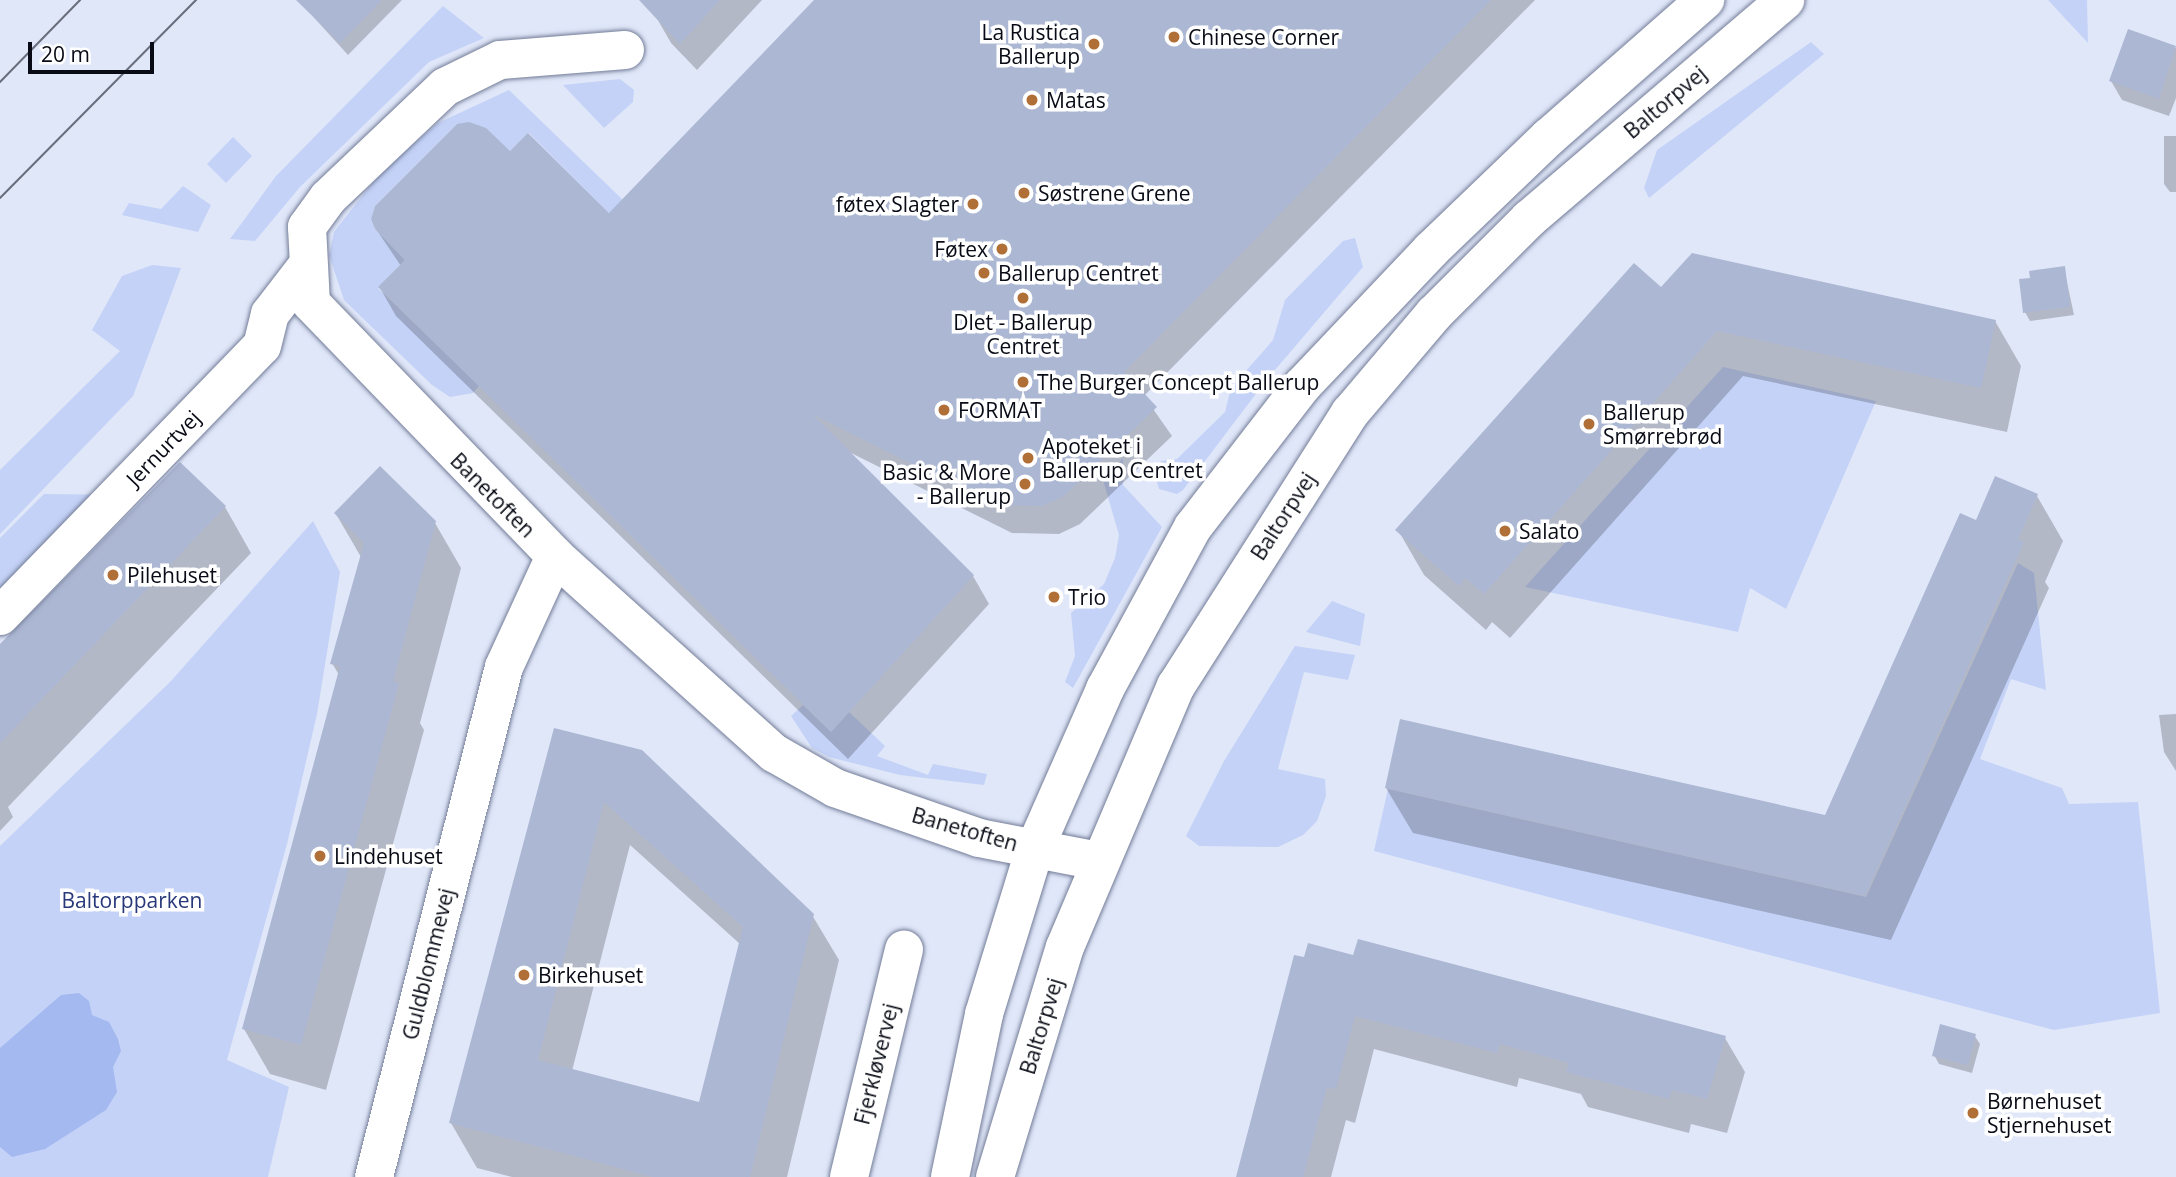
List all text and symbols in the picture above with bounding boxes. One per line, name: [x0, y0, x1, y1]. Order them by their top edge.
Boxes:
place label: La Rustica Ballerup: [982, 19, 1080, 69]
place label: Chinese Corner: [1188, 24, 1339, 50]
scale bar: [32, 28, 158, 72]
marker: Chinese Corner: [1166, 29, 1182, 45]
marker: La Rustica Ballerup: [1086, 36, 1102, 52]
text: 20 m: [41, 40, 90, 68]
street label: Baltorpvej: [1619, 60, 1711, 144]
place label: Matas: [1046, 87, 1106, 113]
marker: Matas: [1024, 92, 1040, 108]
place label: Søstrene Grene: [1038, 180, 1190, 206]
marker: Søstrene Grene: [1016, 185, 1032, 201]
place label: føtex Slagter: [836, 191, 959, 217]
marker: føtex Slagter: [965, 196, 981, 212]
place label: Føtex: [934, 236, 988, 262]
marker: Føtex: [994, 241, 1010, 257]
place label: Ballerup Centret: [998, 260, 1159, 286]
marker: Ballerup Centret: [976, 265, 992, 281]
marker: Dlet - Ballerup Centret: [1015, 290, 1031, 306]
place label: Dlet - Ballerup Centret: [953, 309, 1093, 359]
place label: The Burger Concept Ballerup: [1037, 369, 1319, 395]
marker: The Burger Concept Ballerup: [1015, 374, 1031, 390]
place label: FORMAT: [958, 397, 1042, 423]
place label: Ballerup Smørrebrød: [1603, 399, 1722, 449]
marker: FORMAT: [936, 402, 952, 418]
street label: Jernurtvej: [121, 405, 205, 491]
marker: Ballerup Smørrebrød: [1581, 416, 1597, 432]
place label: Apoteket i Ballerup Centret: [1042, 433, 1203, 483]
street label: Banetoften: [445, 447, 541, 543]
marker: Apoteket i Ballerup Centret: [1020, 450, 1036, 466]
place label: Basic & More - Ballerup: [882, 459, 1011, 509]
street label: Baltorpvej: [1245, 467, 1321, 565]
marker: Basic & More - Ballerup: [1017, 476, 1033, 492]
place label: Salato: [1519, 518, 1579, 544]
marker: Salato: [1497, 523, 1513, 539]
place label: Pilehuset: [127, 562, 217, 588]
marker: Pilehuset: [105, 567, 121, 583]
place label: Trio: [1068, 584, 1106, 610]
marker: Trio: [1046, 589, 1062, 605]
street label: Banetoften: [909, 802, 1021, 856]
place label: Lindehuset: [334, 843, 443, 869]
marker: Lindehuset: [312, 848, 328, 864]
street label: Guldblommevej: [397, 886, 459, 1042]
park label: Baltorpparken: [62, 887, 202, 913]
place label: Birkehuset: [538, 962, 643, 988]
marker: Birkehuset: [516, 967, 532, 983]
street label: Baltorpvej: [1014, 975, 1068, 1077]
street label: Fjerkløvervej: [849, 1001, 903, 1127]
place label: Børnehuset Stjernehuset: [1987, 1088, 2111, 1138]
marker: Børnehuset Stjernehuset: [1965, 1105, 1981, 1121]

